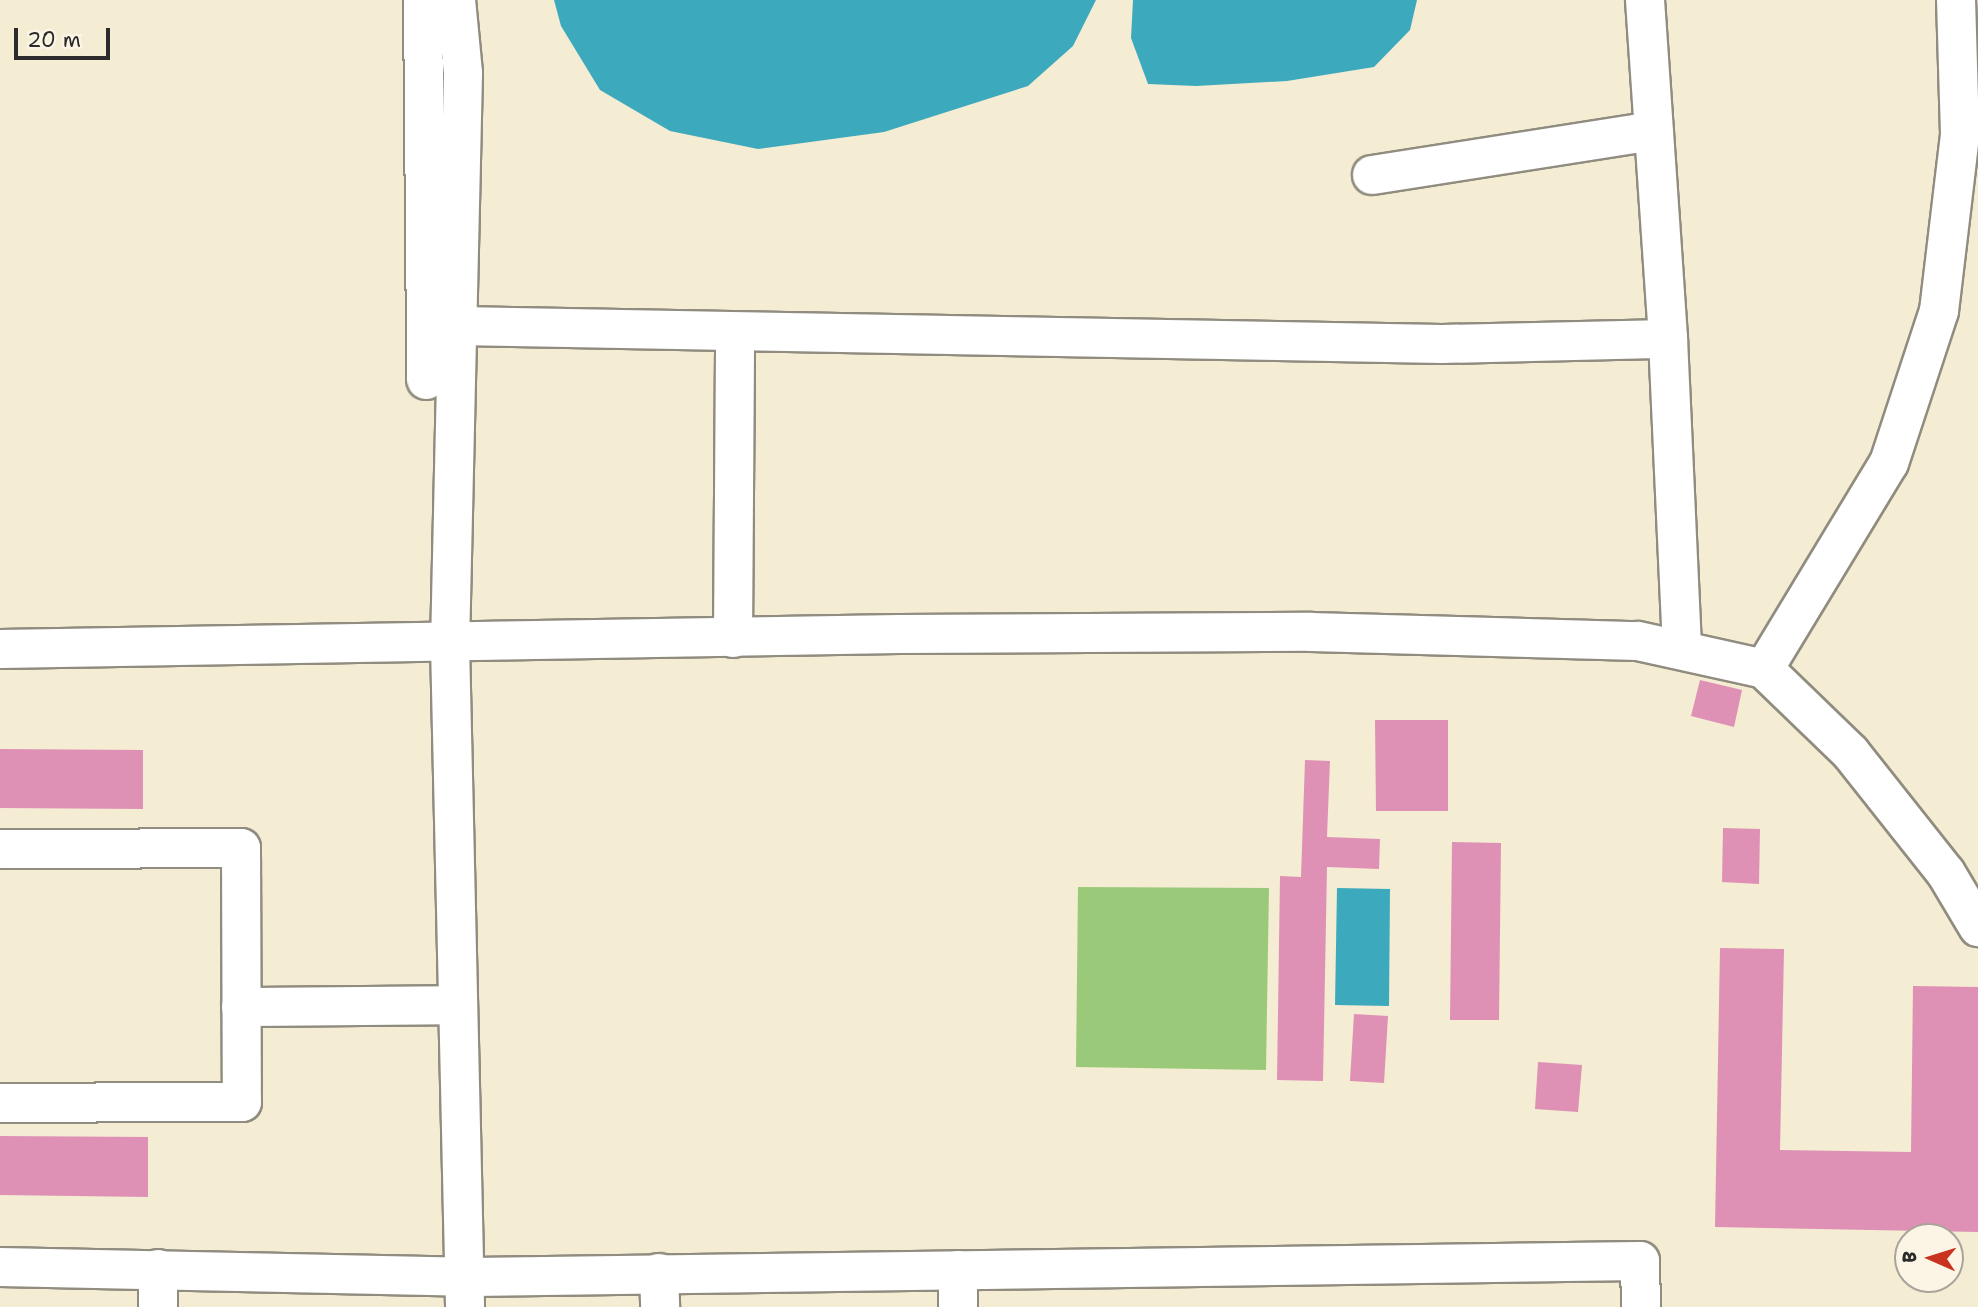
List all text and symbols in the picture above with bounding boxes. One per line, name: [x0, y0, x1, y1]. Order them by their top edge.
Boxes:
scale bar: [18, 14, 114, 58]
text: 20 m: [27, 26, 81, 54]
north arrow: [1894, 1223, 1964, 1293]
text: B: [1897, 1250, 1922, 1264]

